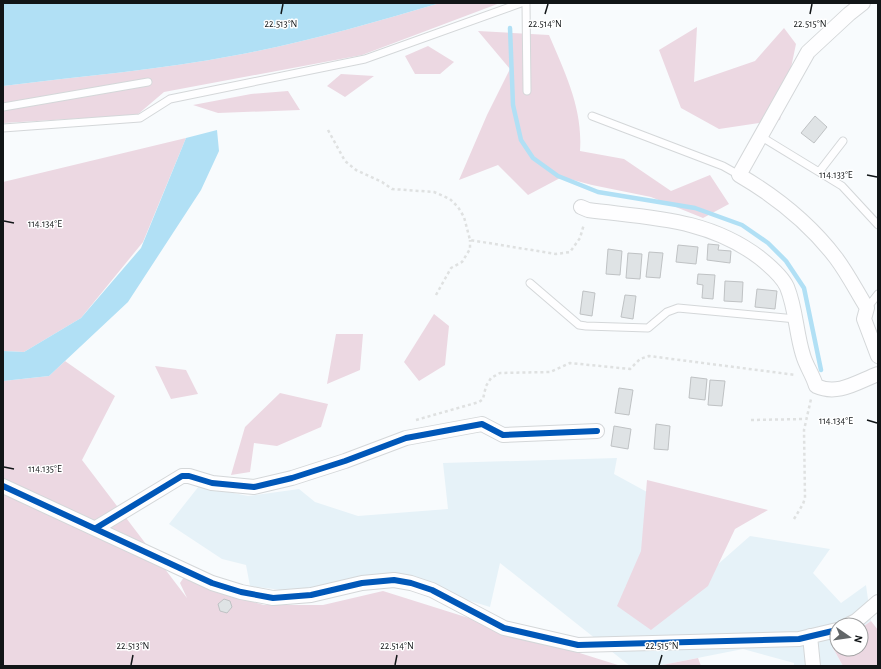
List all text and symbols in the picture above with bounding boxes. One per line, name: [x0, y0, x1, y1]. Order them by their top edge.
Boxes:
text: 22.513°N: [265, 19, 297, 29]
text: 22.514°N: [528, 19, 562, 29]
text: 22.515°N: [794, 19, 826, 29]
text: 114.133°E: [819, 170, 853, 180]
text: 114.134°E: [28, 219, 62, 229]
text: 114.134°E: [819, 416, 853, 426]
text: 114.135°E: [28, 464, 62, 474]
north arrow: [829, 617, 869, 657]
text: N: [852, 634, 864, 644]
text: 22.513°N: [117, 641, 149, 651]
text: 22.514°N: [380, 641, 414, 651]
text: 22.515°N: [646, 641, 678, 651]

